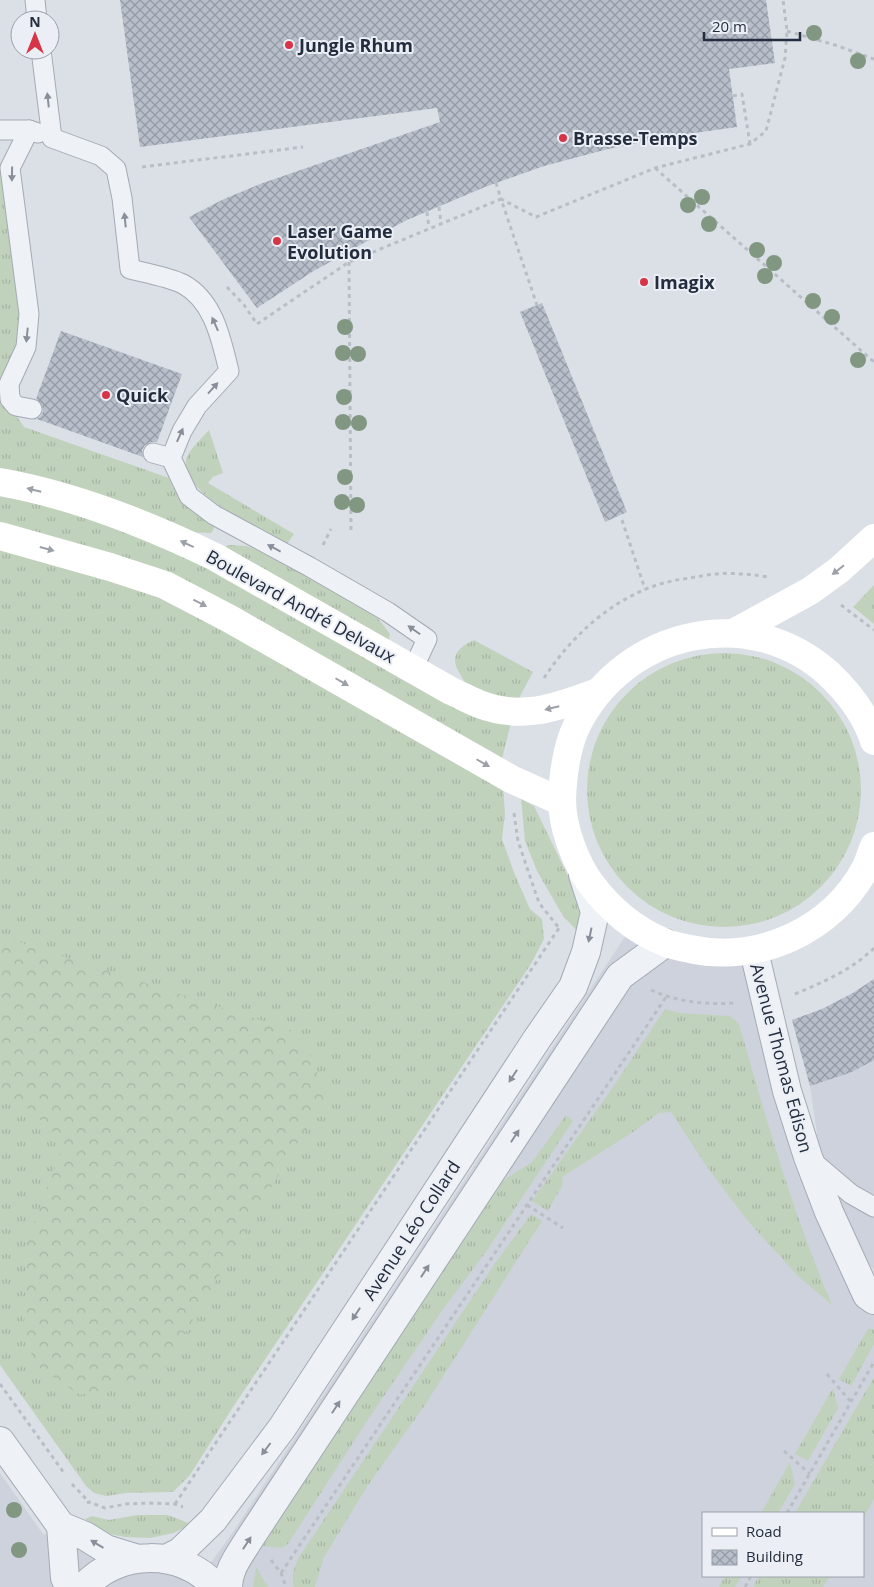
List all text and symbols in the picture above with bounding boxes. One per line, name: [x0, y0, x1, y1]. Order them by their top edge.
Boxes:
north arrow: [10, 10, 60, 60]
scale bar: [704, 10, 800, 42]
text: N: [29, 12, 41, 31]
text: 20 m: [712, 16, 747, 36]
place label: Jungle Rhum: [297, 33, 413, 57]
marker: Jungle Rhum: [283, 39, 295, 51]
one-way arrow: [44, 92, 52, 108]
place label: Brasse-Temps: [573, 126, 698, 150]
marker: Brasse-Temps: [557, 132, 569, 144]
one-way arrow: [7, 166, 15, 182]
one-way arrow: [121, 212, 129, 228]
place label: Laser Game Evolution: [287, 219, 393, 264]
marker: Laser Game Evolution: [271, 235, 283, 247]
place label: Imagix: [654, 270, 715, 294]
marker: Imagix: [638, 276, 650, 288]
one-way arrow: [210, 317, 218, 331]
one-way arrow: [23, 327, 31, 343]
one-way arrow: [207, 382, 218, 395]
place label: Quick: [116, 383, 169, 407]
marker: Quick: [100, 389, 112, 401]
one-way arrow: [177, 428, 185, 442]
one-way arrow: [27, 486, 42, 494]
one-way arrow: [180, 540, 194, 548]
street label: Boulevard André Delvaux: [202, 544, 400, 668]
one-way arrow: [267, 544, 281, 552]
one-way arrow: [39, 545, 55, 553]
one-way arrow: [832, 565, 845, 576]
one-way arrow: [192, 599, 207, 607]
one-way arrow: [407, 625, 421, 635]
one-way arrow: [335, 678, 348, 687]
one-way arrow: [544, 704, 560, 712]
one-way arrow: [476, 758, 489, 767]
one-way arrow: [586, 927, 594, 942]
street label: Avenue Thomas Edison: [745, 961, 819, 1155]
one-way arrow: [508, 1069, 518, 1082]
one-way arrow: [510, 1129, 519, 1142]
street label: Avenue Léo Collard: [357, 1156, 465, 1304]
one-way arrow: [421, 1265, 430, 1278]
one-way arrow: [352, 1307, 361, 1321]
one-way arrow: [331, 1401, 341, 1414]
one-way arrow: [261, 1442, 271, 1456]
legend: [702, 1512, 864, 1577]
text: Road: [746, 1521, 782, 1541]
one-way arrow: [242, 1537, 252, 1550]
one-way arrow: [91, 1539, 104, 1548]
text: Building: [746, 1546, 803, 1566]

